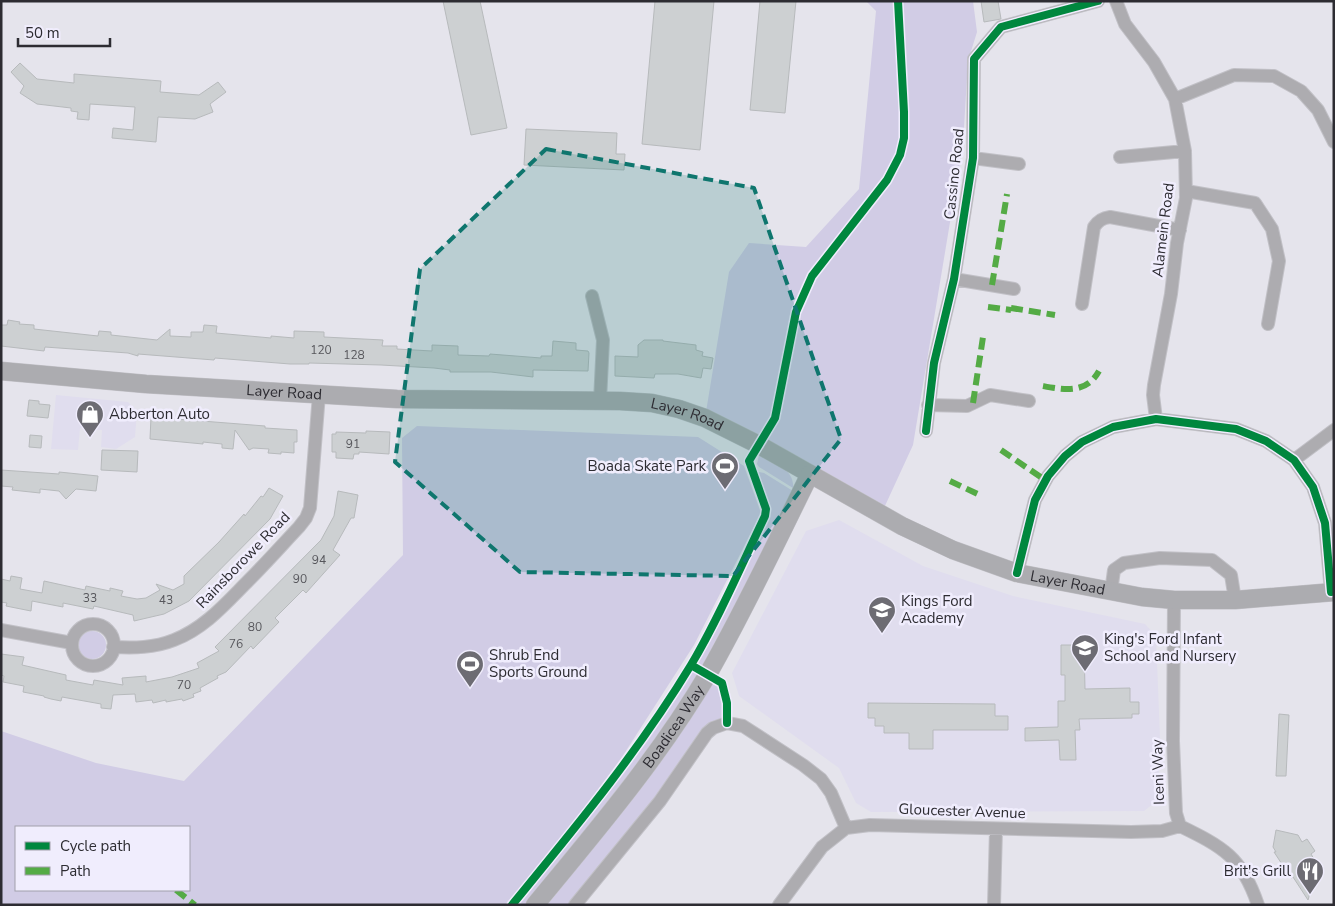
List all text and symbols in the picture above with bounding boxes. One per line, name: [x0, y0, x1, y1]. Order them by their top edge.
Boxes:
scale bar: [18, 15, 110, 47]
text: 50 m: [25, 23, 60, 43]
street label: Cassino Road: [939, 128, 969, 220]
street label: Alamein Road: [1147, 182, 1179, 278]
house number: 120: [310, 342, 332, 358]
house number: 128: [343, 347, 365, 363]
street label: Layer Road: [246, 380, 323, 405]
street label: Layer Road: [649, 393, 727, 436]
shop icon: Abberton Auto: [75, 399, 105, 438]
place label: Abberton Auto: [109, 404, 210, 424]
house number: 91: [346, 436, 360, 452]
sports icon: Boada Skate Park: [710, 451, 740, 490]
place label: Boada Skate Park: [587, 456, 706, 476]
street label: Rainsborowe Road: [192, 507, 294, 613]
house number: 94: [312, 552, 326, 568]
street label: Layer Road: [1029, 566, 1107, 600]
house number: 90: [293, 571, 307, 587]
house number: 33: [83, 590, 97, 606]
place label: Kings Ford Academy: [901, 591, 973, 628]
house number: 43: [159, 592, 173, 608]
school or university icon: Kings Ford Academy: [867, 595, 897, 634]
house number: 80: [248, 619, 262, 635]
place label: King's Ford Infant School and Nursery: [1104, 629, 1237, 666]
school or university icon: King's Ford Infant School and Nursery: [1070, 633, 1100, 672]
house number: 76: [229, 636, 243, 652]
place label: Shrub End Sports Ground: [489, 645, 588, 682]
sports icon: Shrub End Sports Ground: [455, 649, 485, 688]
house number: 70: [177, 677, 191, 693]
street label: Boadicea Way: [638, 681, 709, 772]
street label: Iceni Way: [1147, 739, 1169, 805]
street label: Gloucester Avenue: [898, 799, 1026, 823]
legend: [15, 826, 190, 891]
text: Cycle path: [60, 836, 131, 856]
restaurant icon: Brit's Grill: [1295, 856, 1325, 895]
text: Path: [60, 861, 91, 881]
place label: Brit's Grill: [1224, 861, 1292, 881]

